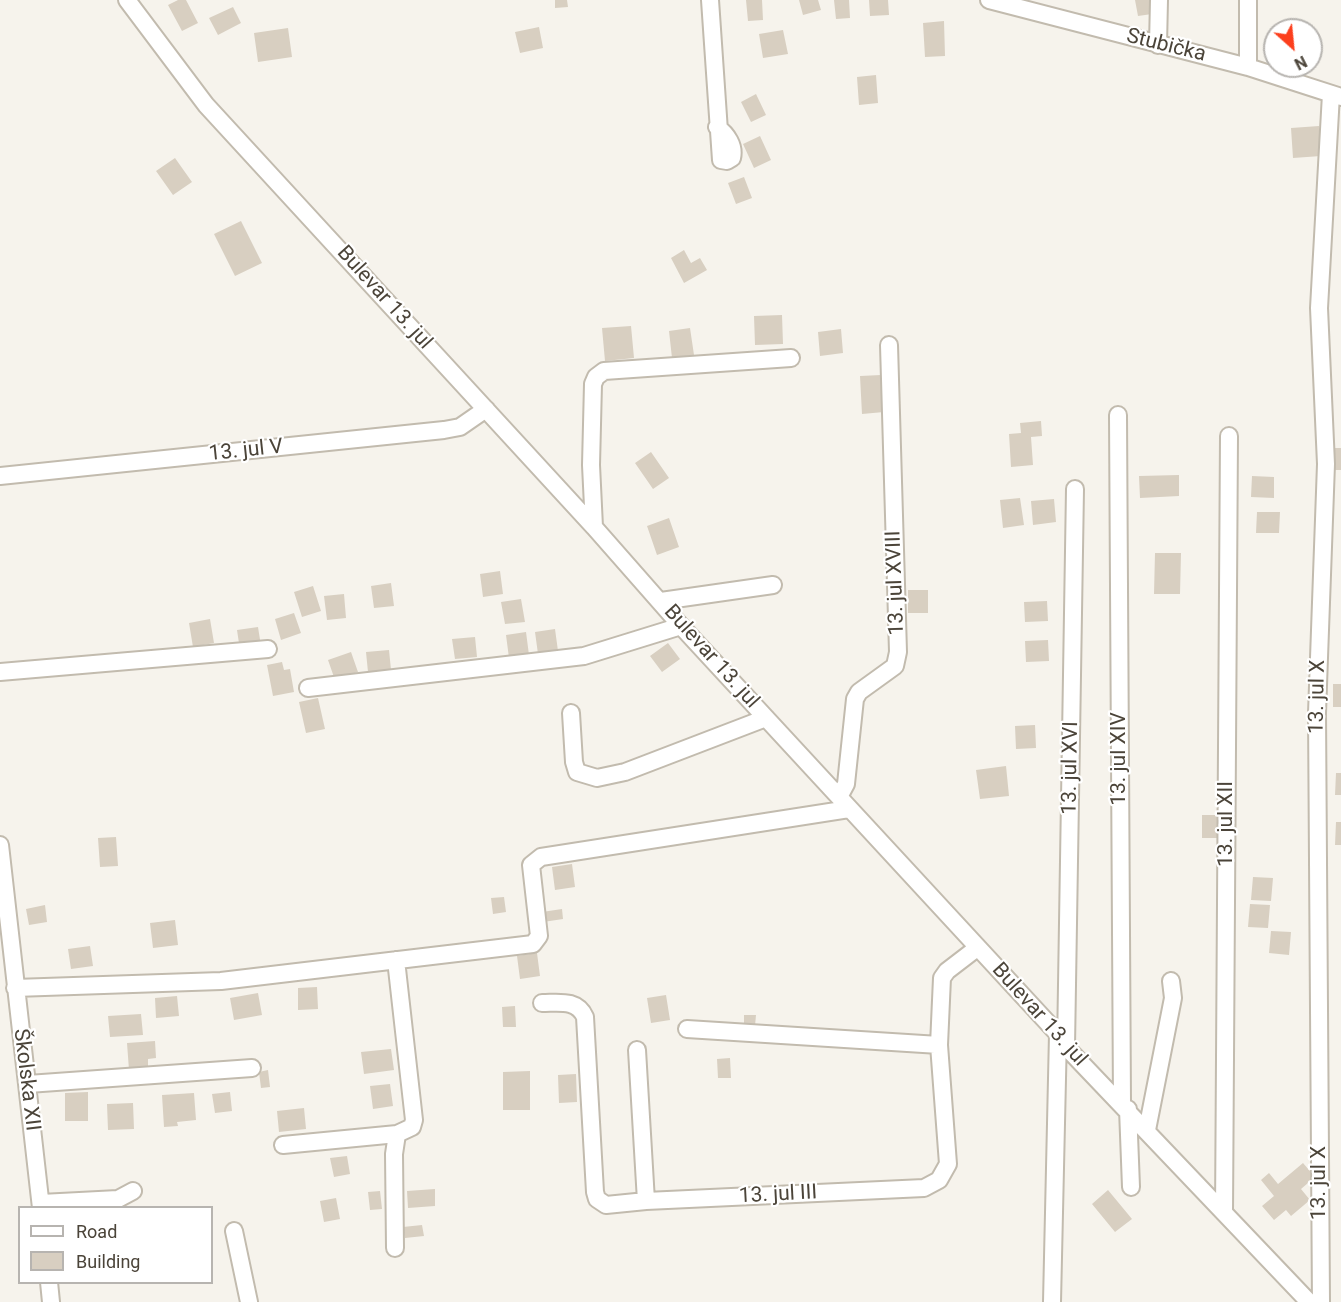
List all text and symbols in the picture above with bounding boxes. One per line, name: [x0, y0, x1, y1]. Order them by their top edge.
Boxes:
north arrow: [1263, 18, 1323, 78]
street label: Stubička: [1124, 24, 1208, 68]
text: N: [1291, 52, 1310, 74]
street label: Bulevar 13. jul: [331, 241, 437, 355]
street label: 13. jul V: [208, 435, 284, 467]
street label: 13. jul XVIII: [882, 530, 910, 636]
street label: Bulevar 13. jul: [658, 600, 764, 714]
street label: 13. jul X: [1305, 660, 1331, 734]
street label: 13. jul XIV: [1107, 712, 1133, 806]
street label: 13. jul XVI: [1058, 721, 1084, 815]
street label: 13. jul XII: [1214, 781, 1240, 867]
street label: Bulevar 13. jul: [986, 958, 1092, 1072]
street label: Školska XII: [7, 1027, 45, 1133]
street label: 13. jul X: [1307, 1146, 1333, 1220]
street label: 13. jul III: [738, 1180, 818, 1210]
legend: [18, 1206, 213, 1284]
text: Road: [76, 1221, 117, 1242]
text: Building: [76, 1251, 140, 1272]

